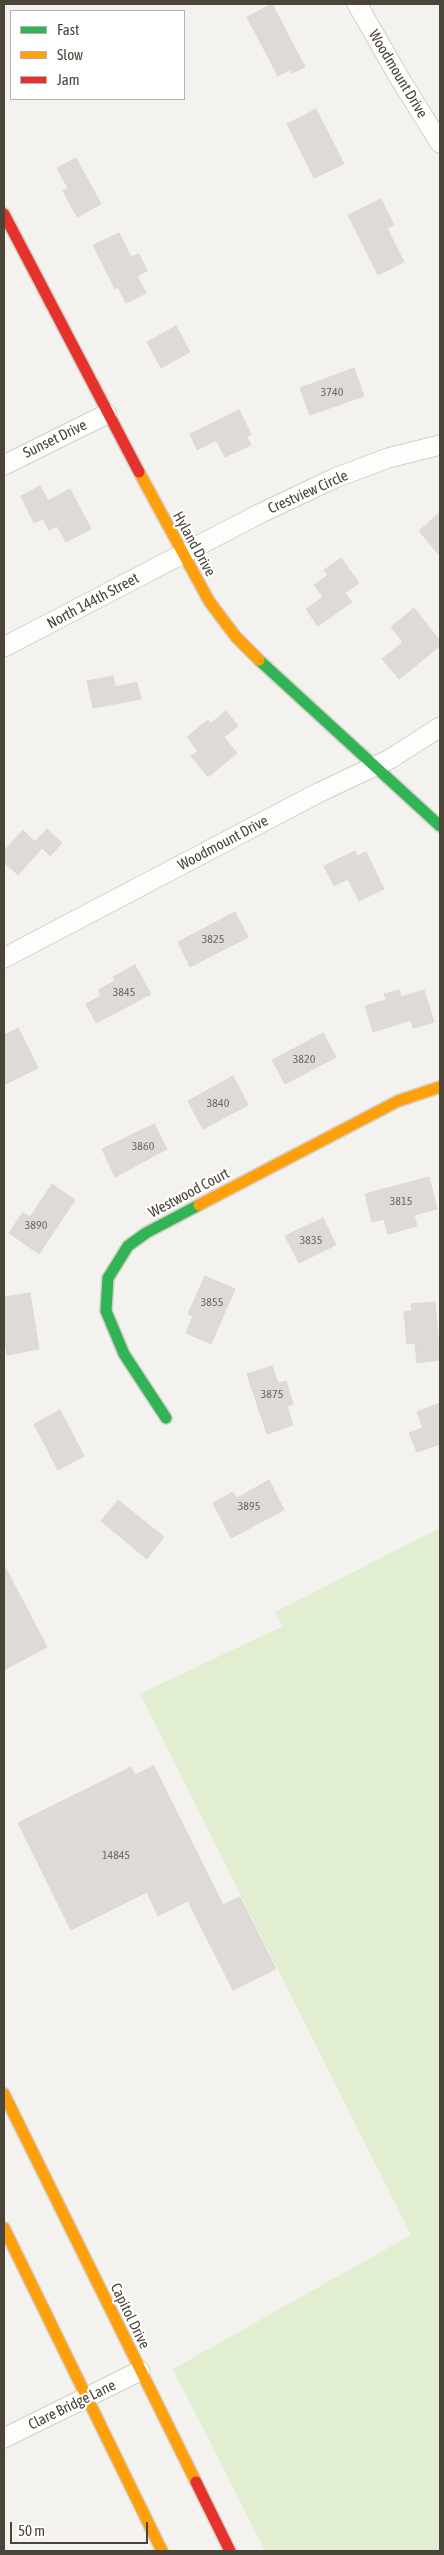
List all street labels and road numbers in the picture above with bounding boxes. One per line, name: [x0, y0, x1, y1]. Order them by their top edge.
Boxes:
street label: Woodmount Drive: [365, 27, 431, 121]
street label: Sunset Drive: [20, 416, 90, 462]
street label: Crestview Circle: [265, 466, 351, 518]
street label: Hyland Drive: [169, 508, 219, 580]
street label: North 144th Street: [44, 569, 142, 633]
street label: Woodmount Drive: [175, 812, 271, 874]
street label: Westwood Court: [146, 1164, 232, 1222]
street label: Capitol Drive: [106, 2280, 154, 2352]
street label: Clare Bridge Lane: [25, 2376, 119, 2434]

